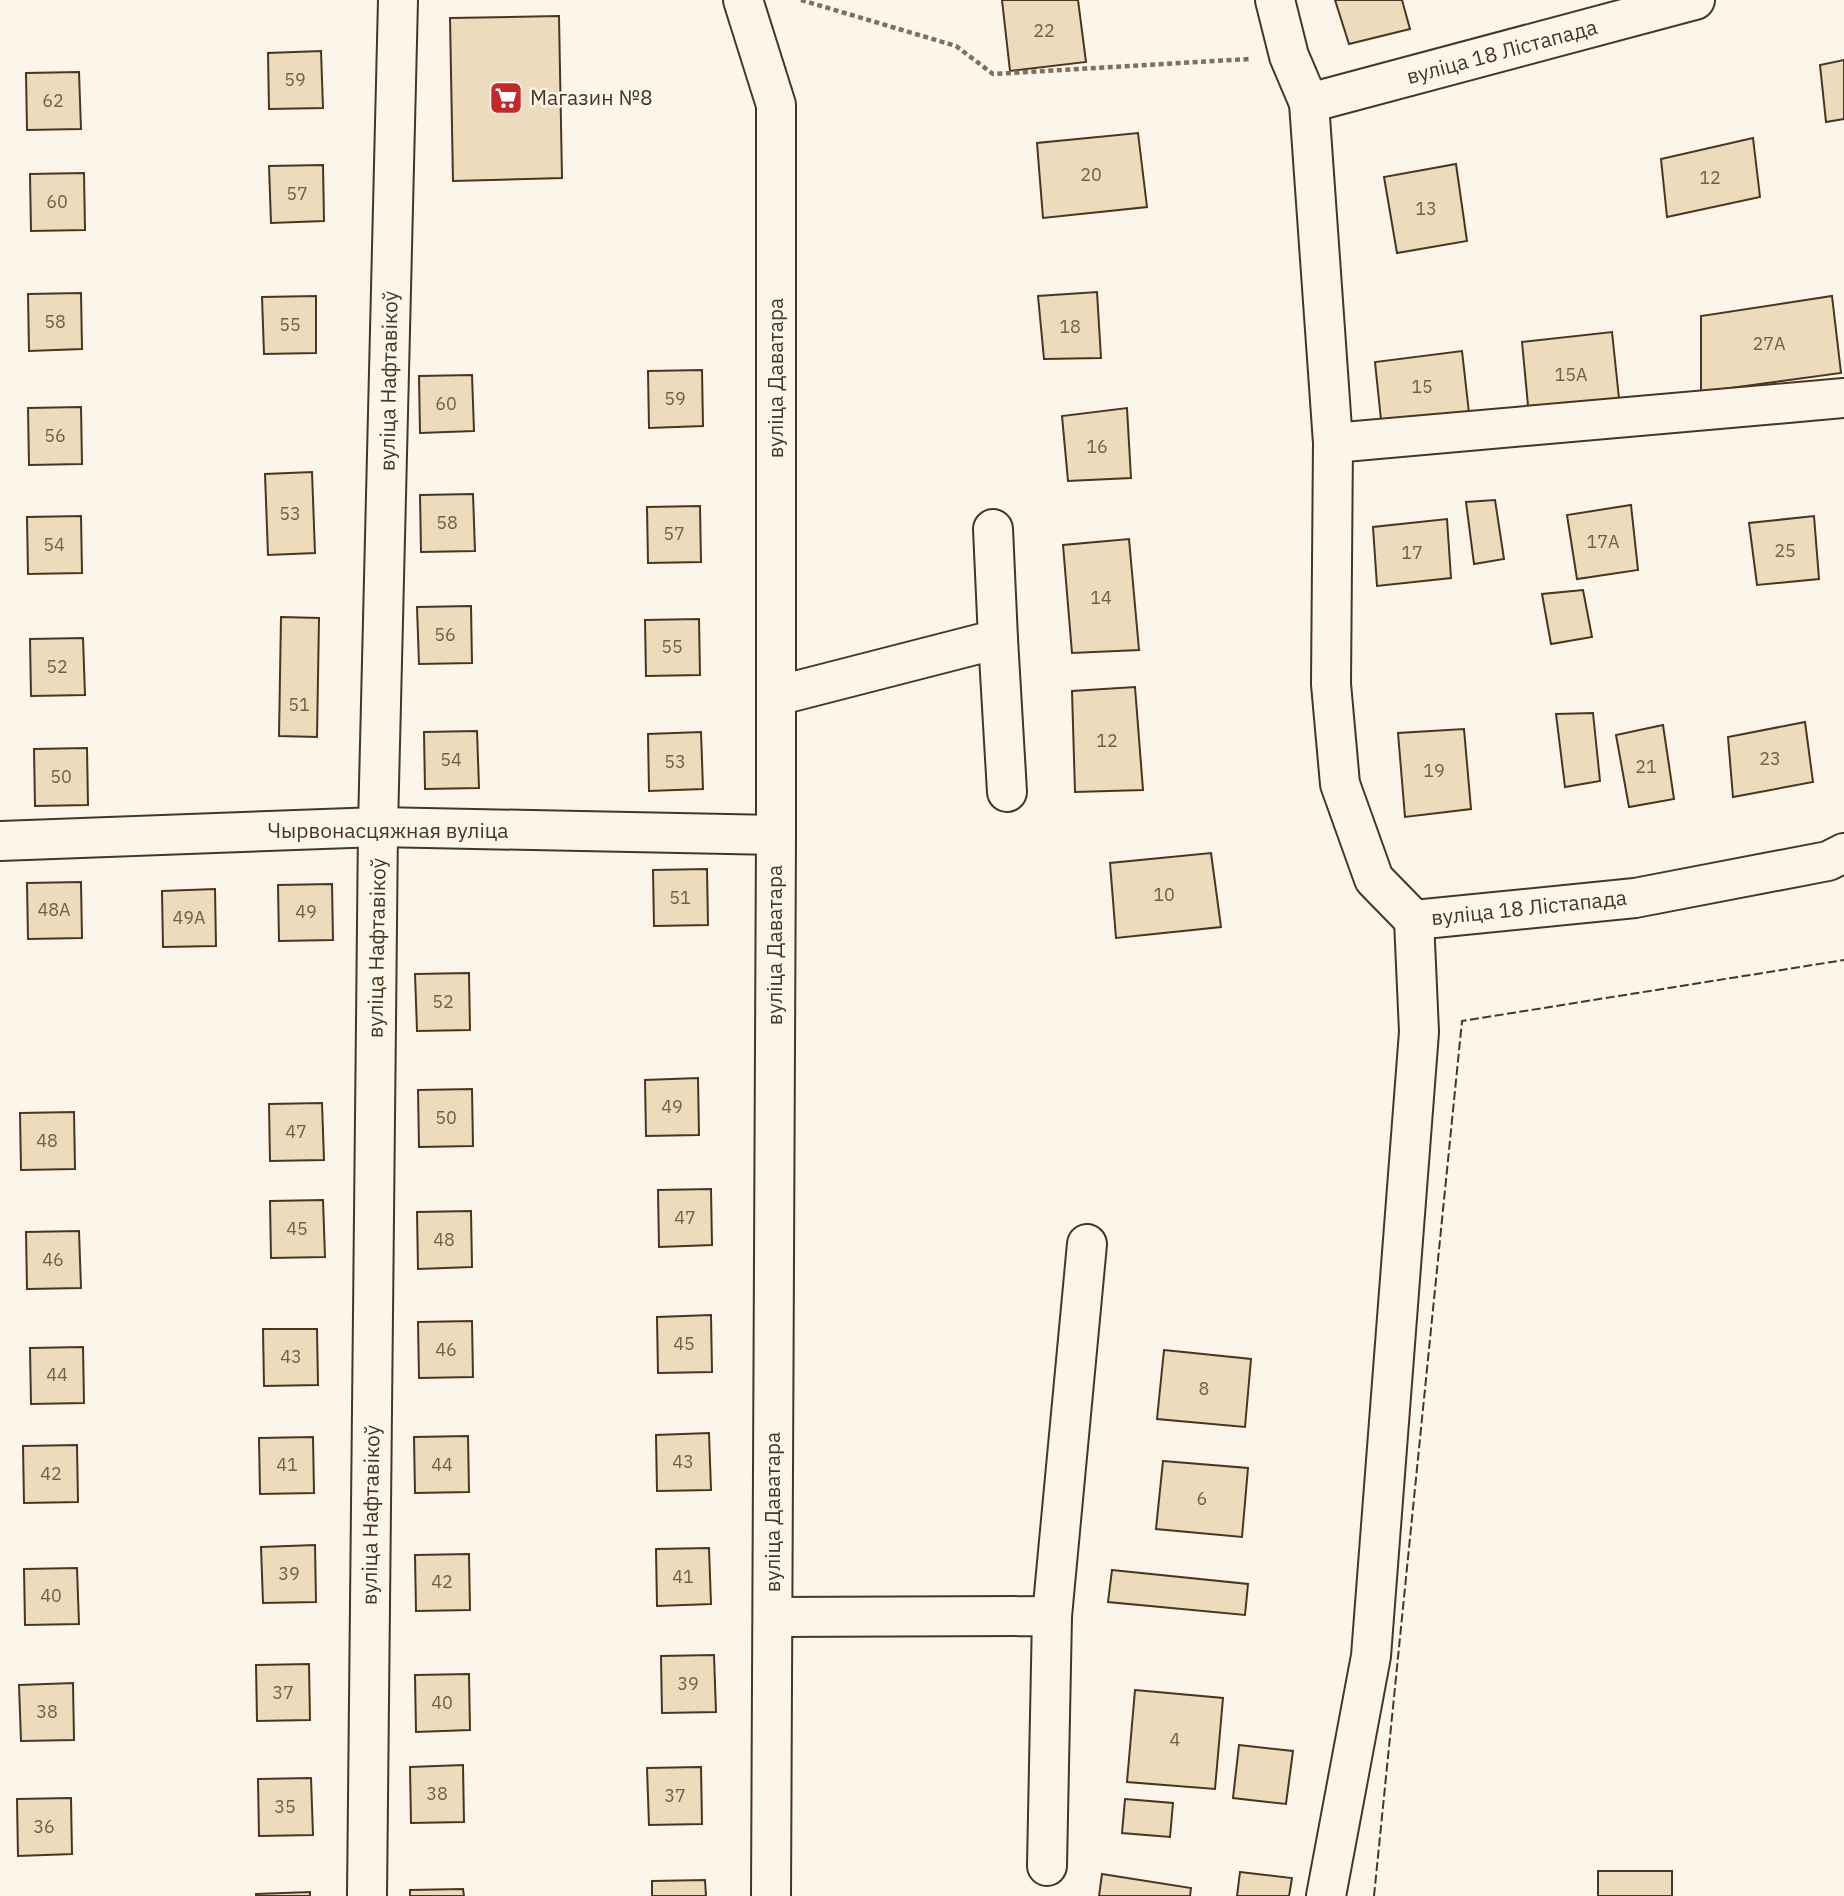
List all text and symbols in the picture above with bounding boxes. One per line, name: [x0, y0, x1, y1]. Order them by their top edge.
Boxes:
street label: вуліца 18 Лістапада: [1403, 12, 1600, 90]
house number: 22: [1033, 19, 1055, 42]
house number: 59: [284, 68, 306, 91]
supermarket icon: Магазин №8: [487, 79, 525, 117]
place label: Магазин №8: [530, 83, 653, 111]
house number: 62: [42, 89, 64, 112]
house number: 20: [1080, 163, 1102, 186]
house number: 12: [1699, 166, 1721, 189]
house number: 57: [286, 182, 308, 205]
house number: 60: [46, 190, 68, 213]
house number: 13: [1415, 197, 1437, 220]
street label: вуліца Нафтавікоў: [372, 290, 404, 471]
street label: вуліца Даватара: [761, 298, 789, 458]
house number: 58: [44, 310, 66, 333]
house number: 55: [279, 313, 301, 336]
house number: 18: [1059, 315, 1081, 338]
house number: 27А: [1752, 332, 1786, 355]
house number: 15А: [1554, 363, 1588, 386]
house number: 15: [1411, 375, 1433, 398]
house number: 59: [664, 387, 686, 410]
house number: 60: [435, 392, 457, 415]
house number: 56: [44, 424, 66, 447]
house number: 16: [1086, 435, 1108, 458]
house number: 53: [279, 502, 301, 525]
house number: 58: [436, 511, 458, 534]
house number: 57: [663, 522, 685, 545]
house number: 17А: [1586, 530, 1620, 553]
house number: 54: [43, 533, 65, 556]
house number: 25: [1774, 539, 1796, 562]
house number: 17: [1401, 541, 1423, 564]
house number: 14: [1090, 586, 1112, 609]
house number: 56: [434, 623, 456, 646]
house number: 55: [661, 635, 683, 658]
house number: 52: [46, 655, 68, 678]
house number: 51: [288, 693, 310, 716]
house number: 12: [1096, 729, 1118, 752]
house number: 23: [1759, 747, 1781, 770]
house number: 54: [440, 748, 462, 771]
house number: 53: [664, 750, 686, 773]
house number: 21: [1635, 755, 1657, 778]
house number: 19: [1423, 759, 1445, 782]
house number: 50: [50, 765, 72, 788]
street label: Чырвонасцяжная вуліца: [268, 816, 508, 844]
street label: вуліца Нафтавікоў: [360, 857, 392, 1038]
street label: вуліца Даватара: [760, 865, 788, 1025]
house number: 10: [1153, 883, 1175, 906]
street label: вуліца 18 Лістапада: [1430, 883, 1628, 931]
house number: 51: [669, 886, 691, 909]
house number: 48А: [37, 898, 71, 921]
house number: 49: [295, 900, 317, 923]
house number: 49А: [172, 906, 206, 929]
house number: 52: [432, 990, 454, 1013]
house number: 49: [661, 1095, 683, 1118]
house number: 50: [435, 1106, 457, 1129]
house number: 47: [285, 1120, 307, 1143]
house number: 48: [36, 1129, 58, 1152]
house number: 47: [674, 1206, 696, 1229]
house number: 45: [286, 1217, 308, 1240]
house number: 48: [433, 1228, 455, 1251]
house number: 46: [42, 1248, 64, 1271]
house number: 45: [673, 1332, 695, 1355]
house number: 46: [435, 1338, 457, 1361]
house number: 43: [280, 1345, 302, 1368]
house number: 44: [46, 1363, 68, 1386]
house number: 8: [1199, 1377, 1209, 1400]
street label: вуліца Нафтавікоў: [354, 1424, 386, 1605]
street label: вуліца Даватара: [758, 1432, 786, 1592]
house number: 43: [672, 1450, 694, 1473]
house number: 41: [276, 1453, 298, 1476]
house number: 44: [431, 1453, 453, 1476]
house number: 42: [40, 1462, 62, 1485]
house number: 6: [1197, 1487, 1207, 1510]
house number: 39: [278, 1562, 300, 1585]
house number: 41: [672, 1565, 694, 1588]
house number: 42: [431, 1570, 453, 1593]
house number: 40: [40, 1584, 62, 1607]
house number: 39: [677, 1672, 699, 1695]
house number: 37: [272, 1681, 294, 1704]
house number: 40: [431, 1691, 453, 1714]
house number: 38: [36, 1700, 58, 1723]
house number: 4: [1170, 1728, 1181, 1751]
house number: 38: [426, 1782, 448, 1805]
house number: 37: [664, 1784, 686, 1807]
house number: 35: [274, 1795, 296, 1818]
house number: 36: [33, 1815, 55, 1838]

